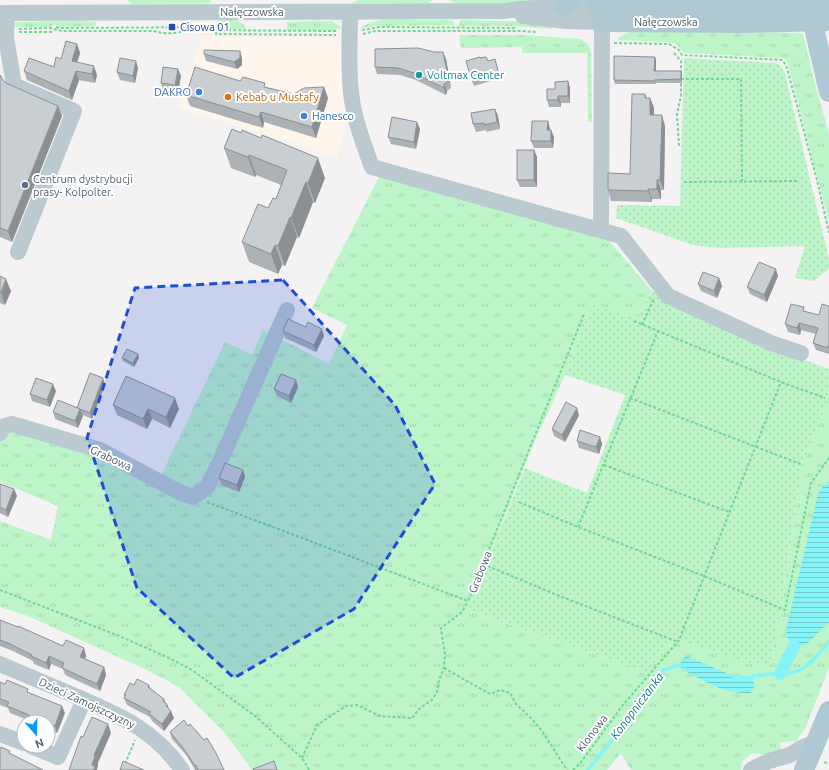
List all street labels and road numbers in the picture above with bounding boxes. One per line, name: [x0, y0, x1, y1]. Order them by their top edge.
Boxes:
street label: Nałęczowska: [220, 6, 284, 18]
street label: Nałęczowska: [634, 16, 698, 28]
street label: Grabowa: [88, 443, 134, 473]
street label: Grabowa: [466, 549, 494, 595]
street label: Dzieci Zamojszczyzny: [37, 676, 137, 731]
street label: Klonowa: [574, 712, 610, 754]

